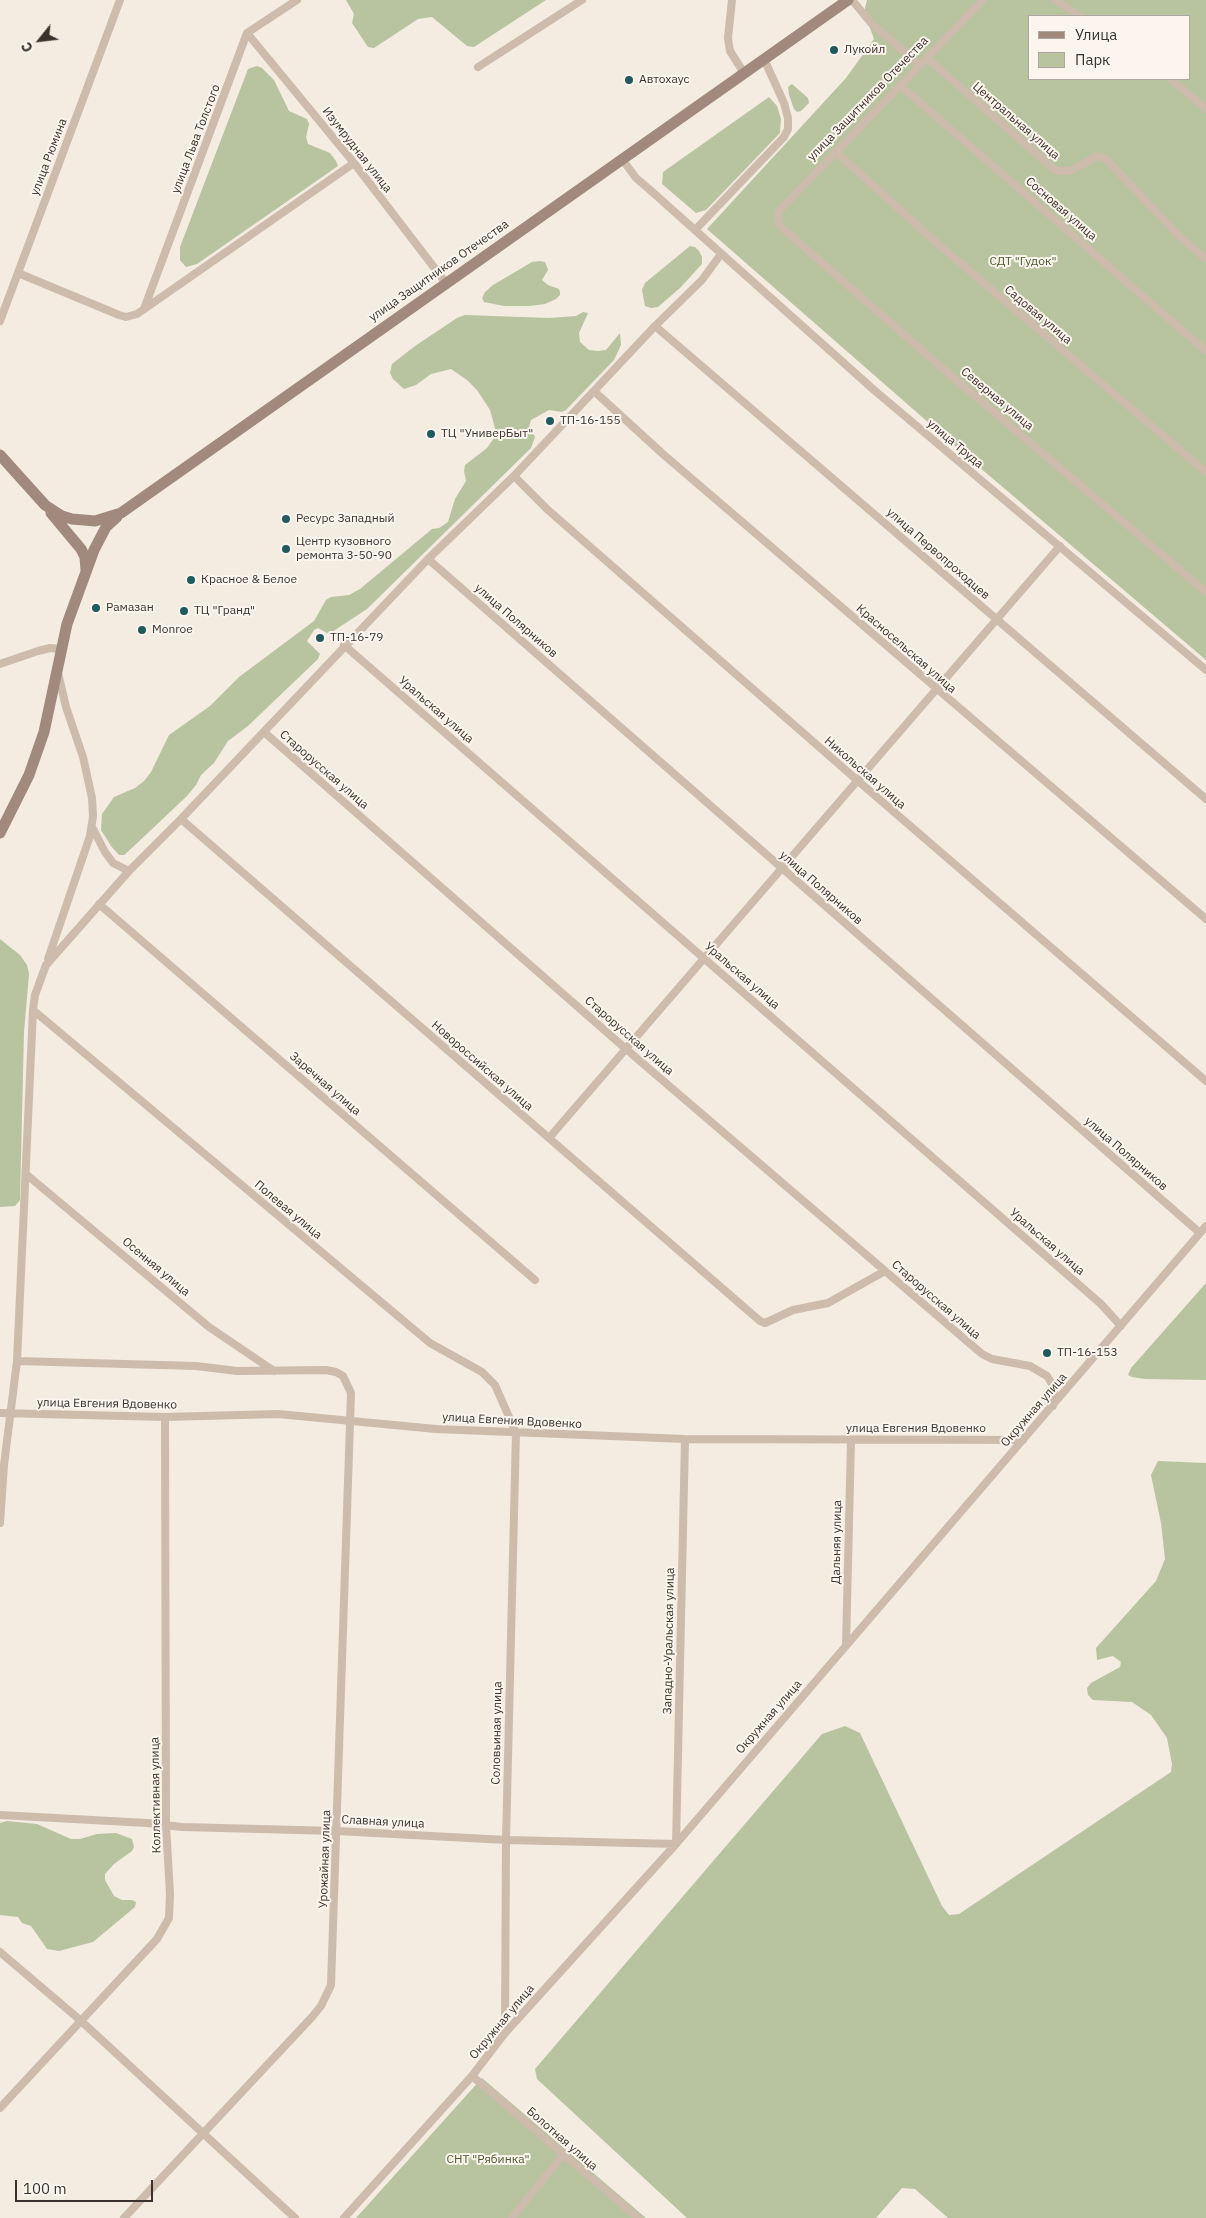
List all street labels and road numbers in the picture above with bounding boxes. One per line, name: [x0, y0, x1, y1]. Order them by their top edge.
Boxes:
street label: улица Защитников Отечества: [805, 34, 931, 164]
street label: Центральная улица: [970, 79, 1062, 163]
street label: улица Льва Толстого: [169, 82, 223, 196]
street label: Изумрудная улица: [319, 104, 395, 196]
street label: улица Рюмина: [28, 116, 70, 198]
street label: Сосновая улица: [1022, 174, 1100, 244]
street label: улица Защитников Отечества: [366, 217, 512, 325]
street label: Садовая улица: [1001, 283, 1075, 347]
street label: Северная улица: [958, 364, 1036, 434]
street label: улица Труда: [924, 416, 986, 472]
street label: улица Первопроходцев: [883, 505, 993, 603]
street label: улица Полярников: [472, 581, 560, 661]
street label: Красносельская улица: [853, 602, 959, 696]
street label: Уральская улица: [396, 674, 476, 746]
street label: Старорусская улица: [277, 727, 371, 813]
street label: Никольская улица: [821, 734, 909, 812]
street label: улица Полярников: [777, 848, 865, 928]
street label: Уральская улица: [702, 940, 782, 1012]
street label: Старорусская улица: [582, 993, 676, 1079]
street label: Новороссийская улица: [428, 1018, 536, 1114]
street label: Заречная улица: [287, 1049, 363, 1119]
street label: улица Полярников: [1082, 1114, 1170, 1194]
street label: Полевая улица: [251, 1178, 325, 1242]
street label: Уральская улица: [1007, 1206, 1087, 1278]
street label: Осенняя улица: [119, 1234, 193, 1300]
street label: Старорусская улица: [889, 1257, 983, 1343]
street label: Окружная улица: [998, 1370, 1070, 1450]
street label: улица Евгения Вдовенко: [37, 1396, 177, 1412]
street label: улица Евгения Вдовенко: [442, 1410, 582, 1432]
street label: улица Евгения Вдовенко: [846, 1422, 986, 1436]
street label: Дальняя улица: [829, 1500, 845, 1584]
street label: Западно-Уральская улица: [661, 1567, 677, 1715]
street label: Окружная улица: [733, 1677, 805, 1757]
street label: Соловьиная улица: [489, 1681, 505, 1785]
street label: Коллективная улица: [148, 1737, 164, 1853]
street label: Урожайная улица: [316, 1809, 334, 1909]
street label: Славная улица: [341, 1813, 425, 1831]
street label: Окружная улица: [467, 1982, 537, 2062]
street label: Болотная улица: [524, 2104, 600, 2174]

